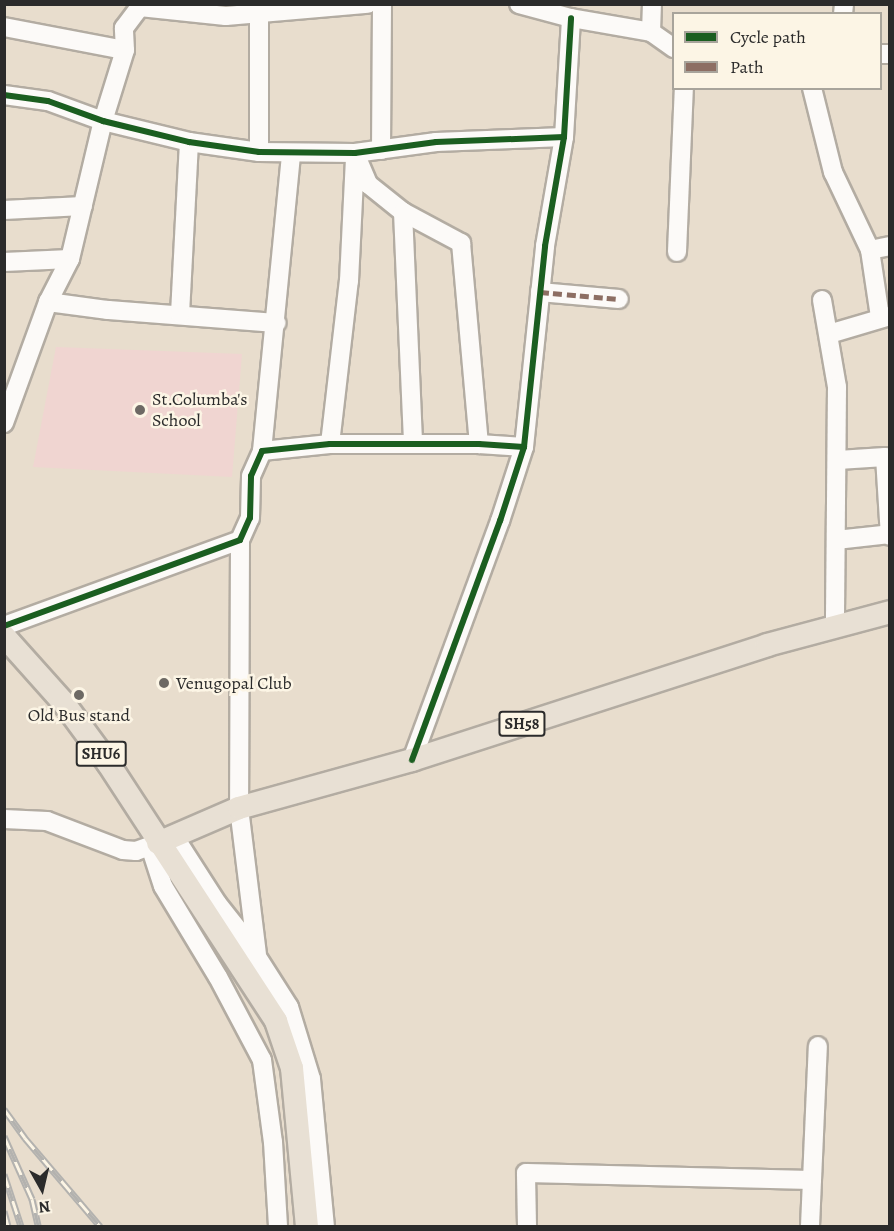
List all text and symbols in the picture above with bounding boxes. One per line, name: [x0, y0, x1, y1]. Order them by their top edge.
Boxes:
legend: [672, 12, 882, 90]
text: Cycle path: [730, 25, 806, 49]
text: Path: [730, 55, 764, 79]
place label: St.Columba's School: [152, 389, 248, 432]
marker: St.Columba's School: [133, 403, 147, 417]
place label: Venugopal Club: [176, 672, 292, 694]
marker: Venugopal Club: [157, 676, 171, 690]
marker: Old Bus stand: [72, 688, 86, 702]
place label: Old Bus stand: [28, 704, 130, 726]
road number: SH58: [498, 711, 546, 737]
road number: SHU6: [76, 741, 126, 767]
north arrow: [12, 1159, 72, 1219]
text: N: [37, 1195, 52, 1219]

